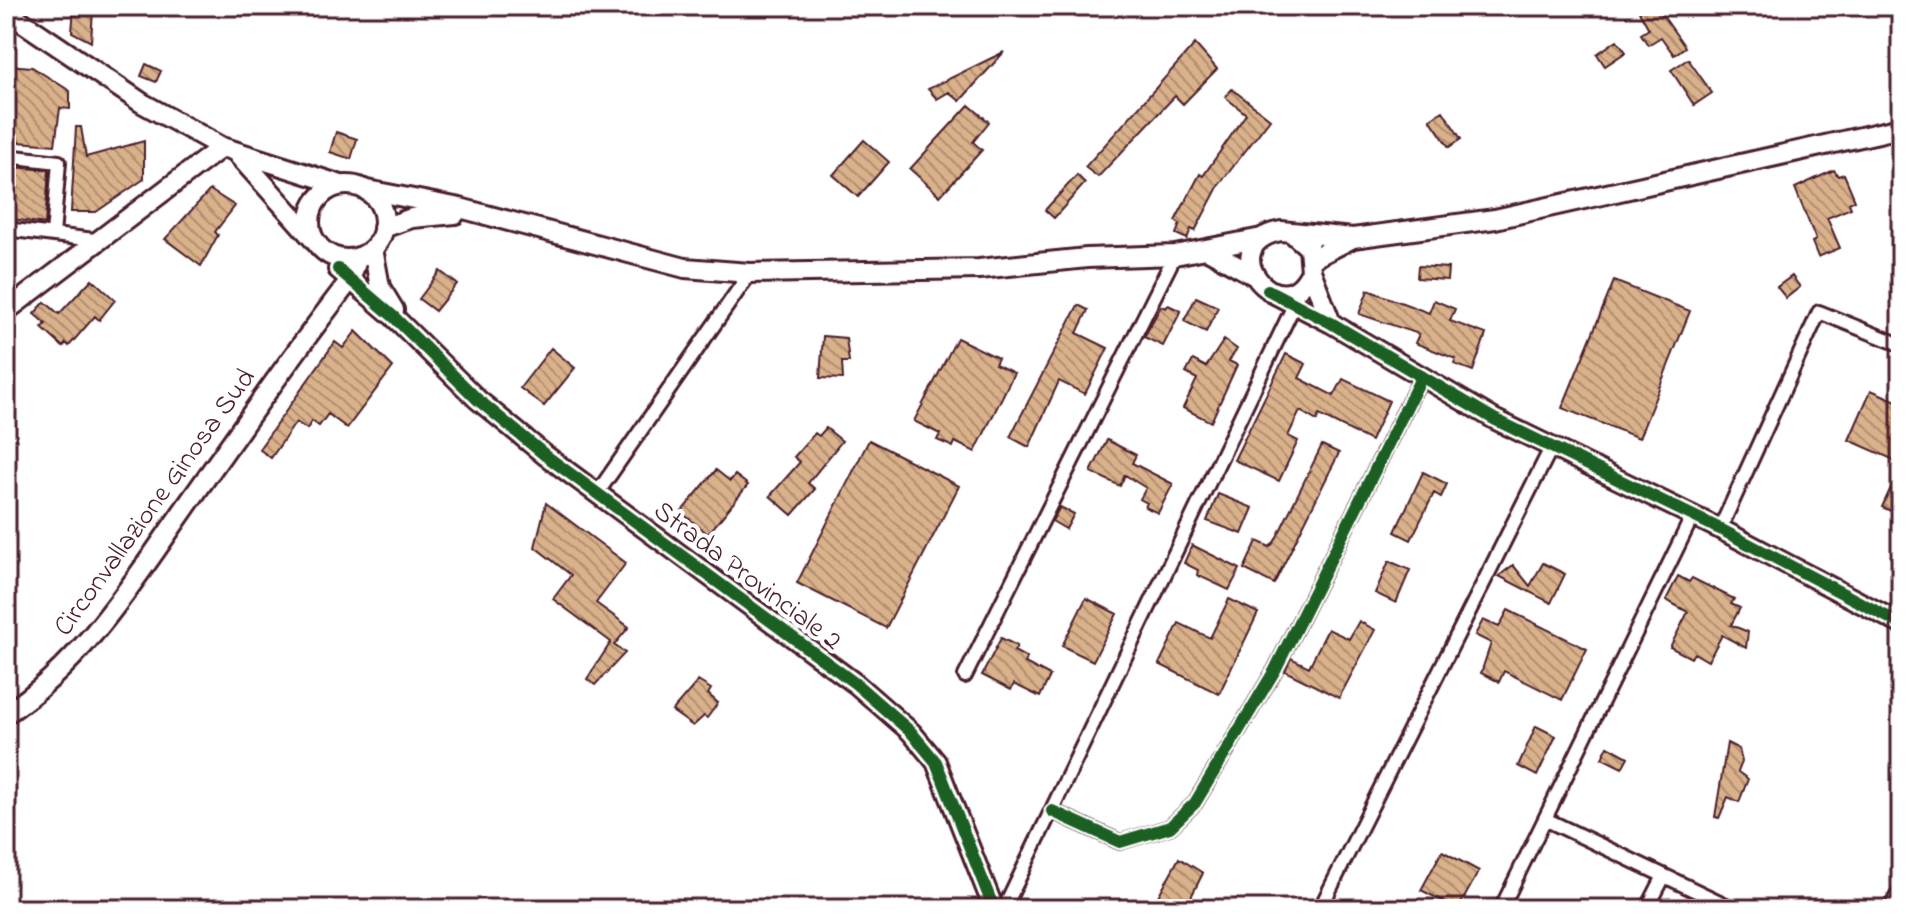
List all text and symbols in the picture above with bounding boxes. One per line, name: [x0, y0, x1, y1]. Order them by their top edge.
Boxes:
street label: Circonvallazione Ginosa Sud: [45, 361, 267, 645]
street label: Strada Provinciale 2: [644, 492, 850, 662]

